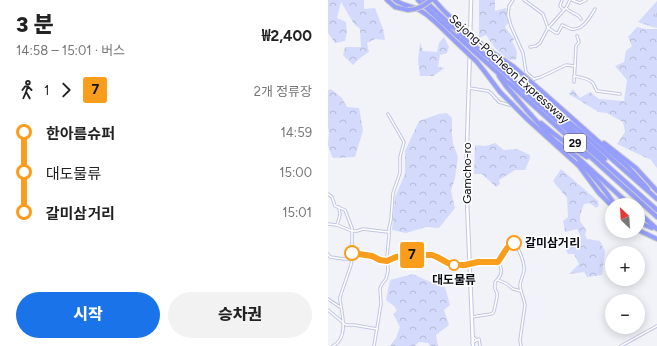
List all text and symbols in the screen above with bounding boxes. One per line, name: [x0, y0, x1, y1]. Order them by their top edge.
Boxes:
text: 3 분: [16, 11, 54, 38]
street label: Sejong-Pocheon Expressway: [446, 12, 572, 127]
text: ₩2,400: [262, 27, 312, 45]
text: 14:58 – 15:01 · 버스: [16, 43, 125, 58]
icon: walk: [16, 79, 38, 101]
icon: forward: [55, 79, 77, 101]
text: 7: [91, 81, 99, 98]
text: 1: [44, 83, 49, 98]
text: 2개 정류장: [254, 84, 312, 99]
text: 한아름슈퍼: [46, 125, 115, 143]
text: 14:59: [280, 125, 312, 140]
road number: 29: [564, 134, 586, 152]
street label: Gamcho-ro: [460, 142, 474, 204]
text: 대도물류: [46, 165, 101, 183]
text: 15:00: [279, 165, 312, 180]
north arrow: [605, 198, 645, 238]
map controls: [605, 198, 645, 334]
text: 갈미삼거리: [46, 205, 115, 223]
text: 15:01: [282, 205, 312, 220]
marker: 갈미삼거리: [506, 235, 522, 251]
place label: 갈미삼거리: [525, 236, 580, 250]
line badge: 7: [399, 242, 425, 268]
unlabelled marker: [344, 245, 360, 261]
text: 7: [408, 246, 416, 263]
button: +: [605, 246, 645, 286]
marker: 대도물류: [448, 259, 460, 271]
place label: 대도물류: [432, 273, 476, 287]
button: 시작: [16, 292, 160, 338]
button: 승차권: [168, 292, 312, 338]
button: −: [605, 294, 645, 334]

